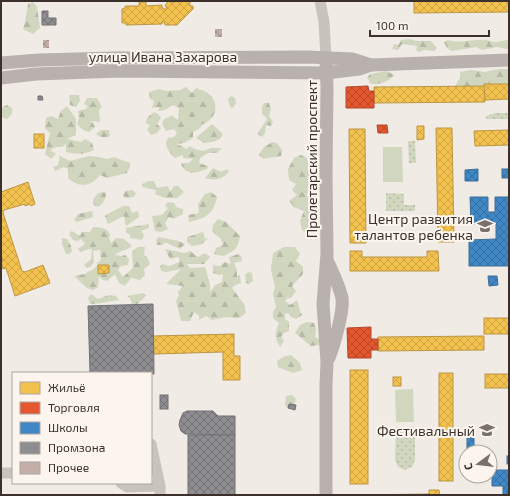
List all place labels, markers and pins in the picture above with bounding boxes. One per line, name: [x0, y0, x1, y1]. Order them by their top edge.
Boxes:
place label: Центр развития талантов ребенка: [354, 210, 473, 243]
school or university icon: Центр развития талантов ребенка: [476, 217, 494, 235]
school or university icon: Фестивальный: [478, 421, 496, 439]
place label: Фестивальный: [377, 422, 475, 439]

